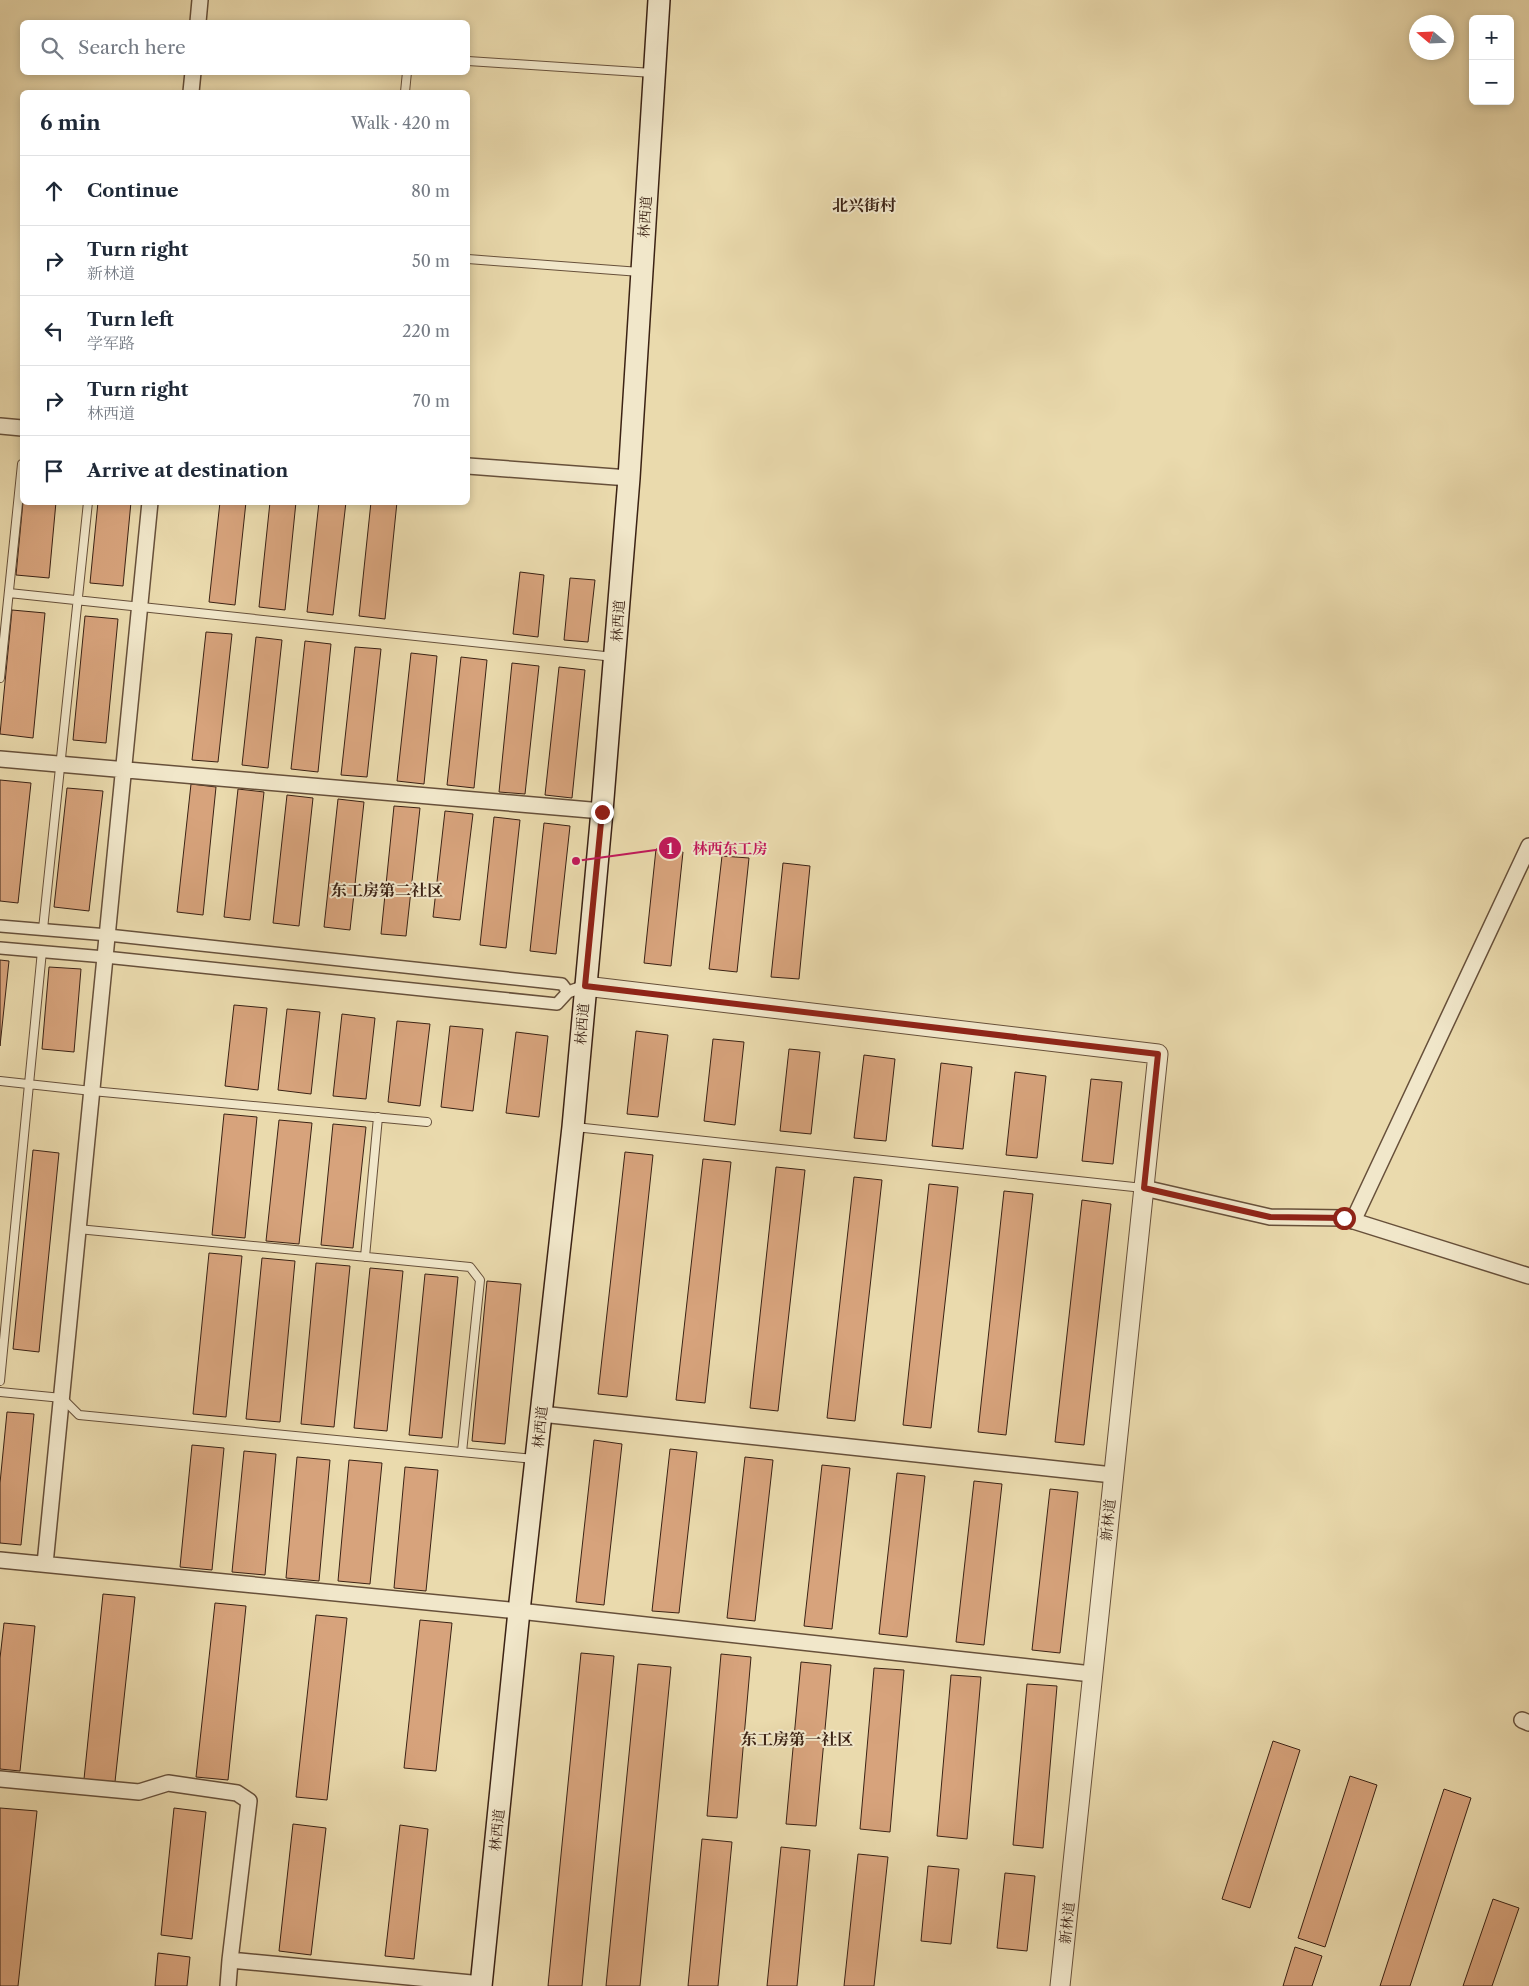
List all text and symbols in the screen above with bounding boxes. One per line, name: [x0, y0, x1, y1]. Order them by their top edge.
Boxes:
north arrow: [1409, 15, 1454, 60]
map controls: [1469, 15, 1514, 105]
button: +: [1469, 15, 1514, 60]
search box: [20, 20, 470, 75]
icon: search: [38, 34, 66, 62]
text: Search here: [78, 36, 186, 59]
button: −: [1469, 60, 1514, 105]
text: 6 min: [40, 110, 101, 135]
text: Walk · 420 m: [351, 113, 450, 133]
icon: ahead: [40, 177, 68, 205]
text: Continue: [87, 179, 179, 202]
text: 80 m: [411, 181, 450, 201]
street label: 林西道: [635, 195, 655, 239]
district label: 北兴街村: [832, 195, 896, 215]
text: Turn right: [87, 238, 188, 261]
icon: right: [40, 247, 68, 275]
text: 50 m: [412, 251, 450, 271]
text: 新林道: [87, 263, 135, 283]
text: Turn left: [87, 308, 174, 331]
icon: left: [40, 317, 68, 345]
text: 220 m: [402, 321, 450, 341]
text: 学军路: [87, 333, 135, 353]
text: Turn right: [87, 378, 188, 401]
icon: right: [40, 387, 68, 415]
text: 70 m: [413, 391, 450, 411]
text: 林西道: [87, 403, 135, 423]
icon: arrive: [40, 457, 68, 485]
text: Arrive at destination: [87, 459, 288, 482]
street label: 林西道: [608, 599, 628, 643]
route end: [591, 801, 614, 824]
callout: 林西东工房: [658, 833, 778, 863]
text: 1: [667, 839, 674, 858]
text: 林西东工房: [692, 839, 768, 858]
district label: 东工房第二社区: [331, 880, 443, 900]
street label: 林西道: [571, 1002, 593, 1046]
route start: [1333, 1207, 1356, 1230]
street label: 林西道: [529, 1405, 551, 1449]
street label: 新林道: [1097, 1498, 1119, 1542]
district label: 东工房第一社区: [741, 1729, 853, 1749]
street label: 林西道: [486, 1808, 508, 1852]
street label: 新林道: [1056, 1901, 1078, 1945]

